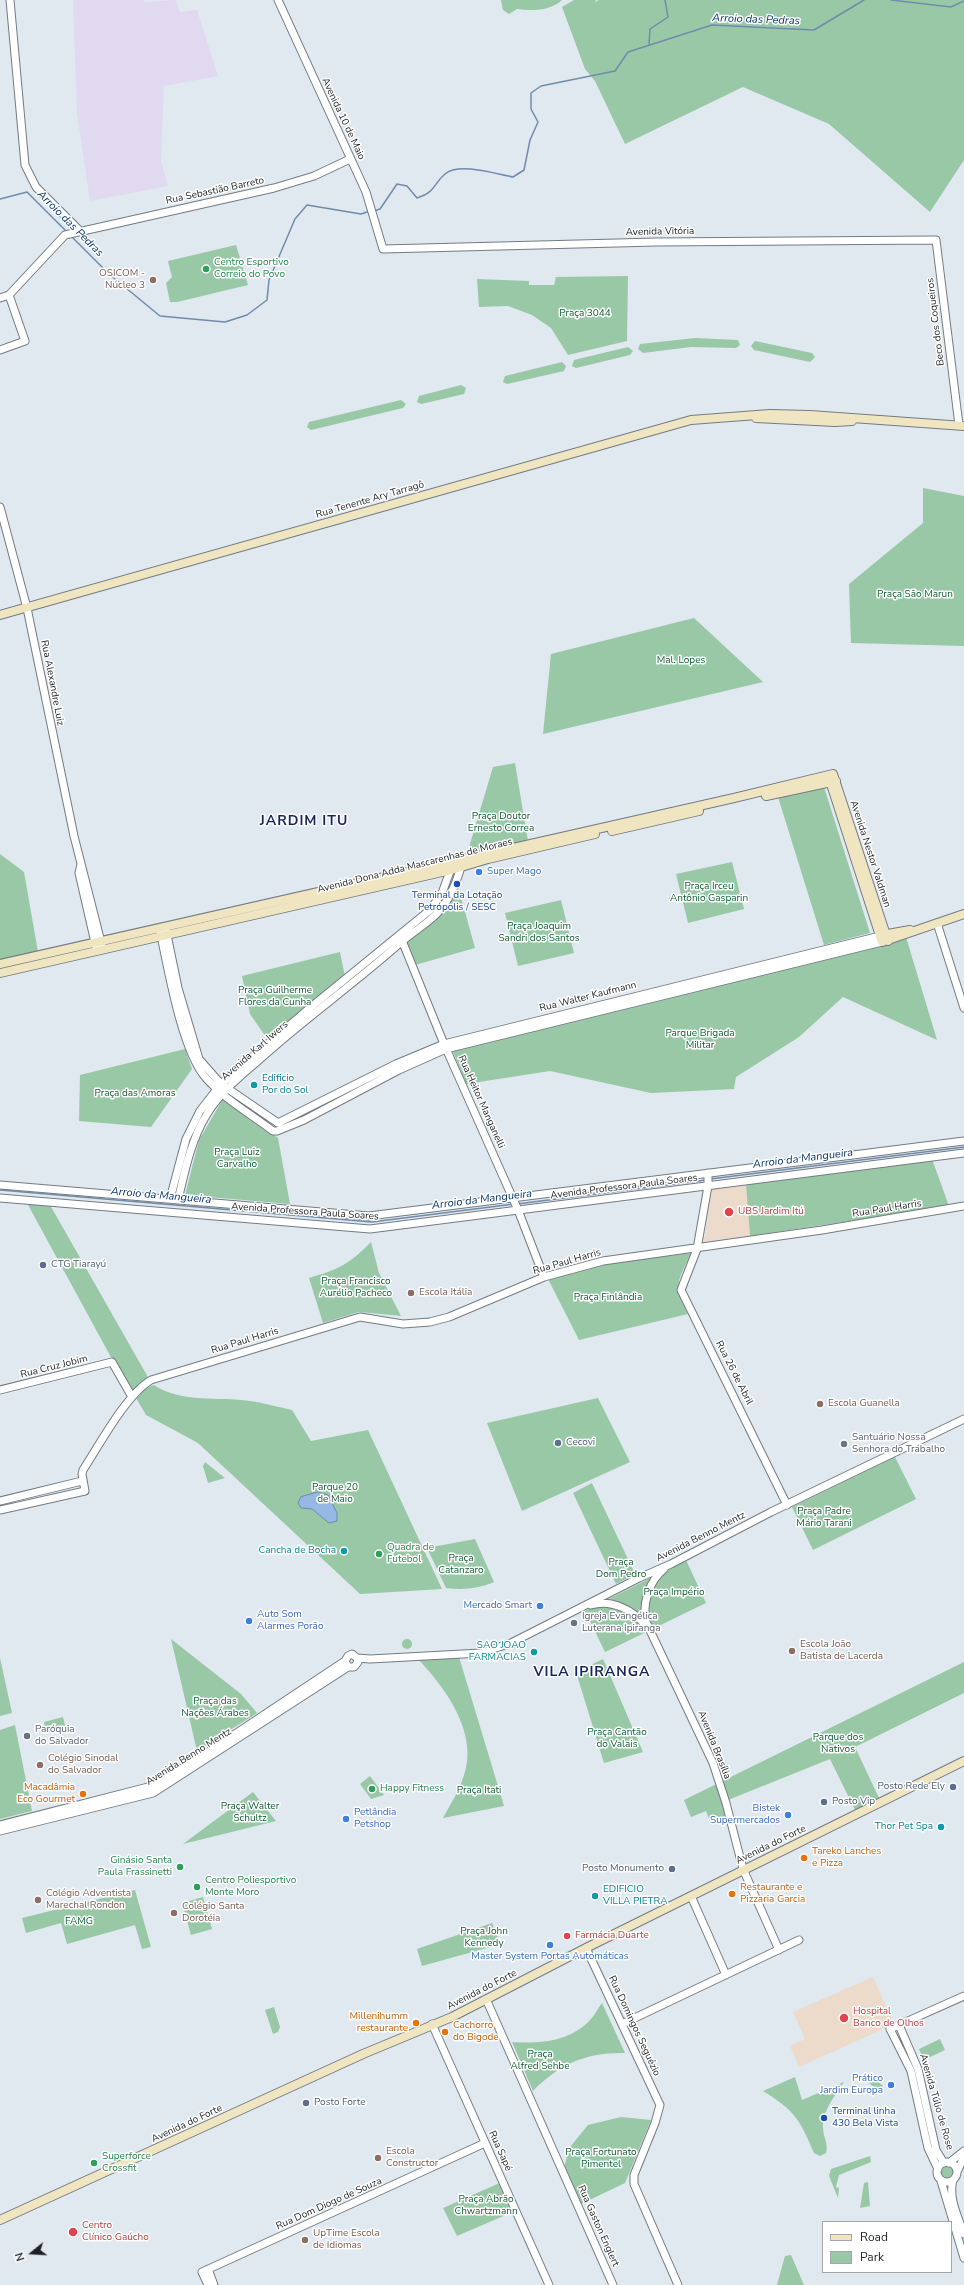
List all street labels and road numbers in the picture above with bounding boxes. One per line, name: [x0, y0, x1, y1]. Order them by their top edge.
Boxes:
street label: Avenida 10 de Maio: [319, 76, 367, 162]
street label: Rua Sebastião Barreto: [165, 175, 265, 207]
street label: Avenida Vitória: [626, 225, 694, 239]
street label: Beco dos Coqueiros: [925, 277, 947, 367]
street label: Rua Tenente Ary Tarragô: [315, 479, 425, 521]
street label: Rua Alexandre Luiz: [38, 639, 66, 727]
street label: Avenida Nestor Valdman: [847, 799, 893, 909]
street label: Avenida Dona Adda Mascarenhas de Moraes: [316, 836, 514, 896]
street label: Rua Walter Kaufmann: [538, 979, 638, 1015]
street label: Avenida Karl Iwers: [219, 1019, 291, 1083]
street label: Rua Heitor Manganelli: [455, 1054, 507, 1150]
street label: Avenida Professora Paula Soares: [550, 1172, 698, 1202]
street label: Rua Paul Harris: [852, 1198, 922, 1220]
street label: Avenida Professora Paula Soares: [231, 1201, 379, 1223]
street label: Rua Paul Harris: [532, 1247, 602, 1277]
street label: Rua Paul Harris: [210, 1325, 280, 1357]
street label: Rua 26 de Abril: [713, 1339, 755, 1407]
street label: Rua Cruz Jobim: [19, 1353, 89, 1381]
street label: Avenida Benno Mentz: [654, 1509, 748, 1565]
street label: Avenida Brasília: [695, 1709, 733, 1781]
street label: Avenida Benno Mentz: [144, 1726, 234, 1788]
street label: Avenida do Forte: [734, 1823, 808, 1867]
street label: Avenida do Forte: [445, 1967, 519, 2013]
street label: Rua Domingos Seguézio: [605, 1974, 663, 2078]
street label: Avenida Túlio de Rose: [917, 2053, 955, 2151]
street label: Avenida do Forte: [150, 2102, 224, 2146]
street label: Rua Sapé: [486, 2129, 514, 2173]
street label: Rua Dom Diogo de Souza: [274, 2175, 384, 2233]
street label: Rua Gaston Englert: [575, 2184, 621, 2268]

